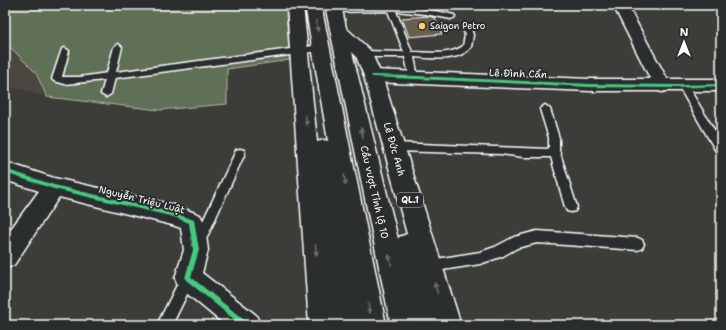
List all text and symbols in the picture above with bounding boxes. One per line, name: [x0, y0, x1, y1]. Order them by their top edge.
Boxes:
one-way arrow: [314, 20, 320, 32]
place label: Saigon Petro: [430, 20, 485, 32]
marker: Saigon Petro: [417, 21, 427, 31]
north arrow: [664, 22, 704, 62]
text: N: [680, 25, 689, 40]
street label: Lê Đình Cẩn: [489, 66, 547, 81]
one-way arrow: [302, 114, 309, 126]
street label: Lê Đức Anh: [381, 121, 408, 178]
one-way arrow: [359, 127, 365, 139]
street label: Cầu vượt Tỉnh lộ 10: [357, 144, 392, 240]
one-way arrow: [342, 174, 348, 186]
street label: Nguyễn Triệu Luật: [97, 182, 186, 216]
road number: QL.1: [397, 193, 423, 207]
one-way arrow: [313, 244, 320, 256]
one-way arrow: [387, 253, 393, 266]
one-way arrow: [433, 281, 439, 293]
one-way arrow: [366, 301, 372, 314]

